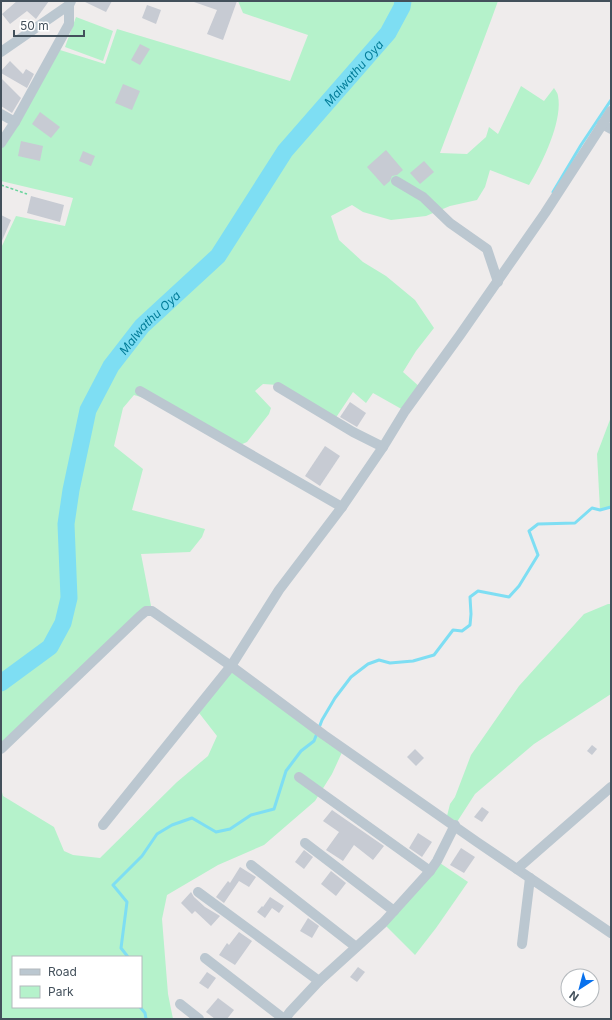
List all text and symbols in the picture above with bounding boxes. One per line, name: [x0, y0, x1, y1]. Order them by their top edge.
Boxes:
scale bar: [14, 12, 84, 38]
text: 50 m: [20, 18, 49, 33]
water label: Malwathu Oya: [320, 37, 386, 109]
water label: Malwathu Oya: [115, 287, 183, 357]
legend: [12, 956, 142, 1008]
text: Road: [48, 964, 77, 979]
north arrow: [560, 968, 600, 1008]
text: Park: [48, 984, 74, 999]
text: N: [567, 988, 582, 1004]

